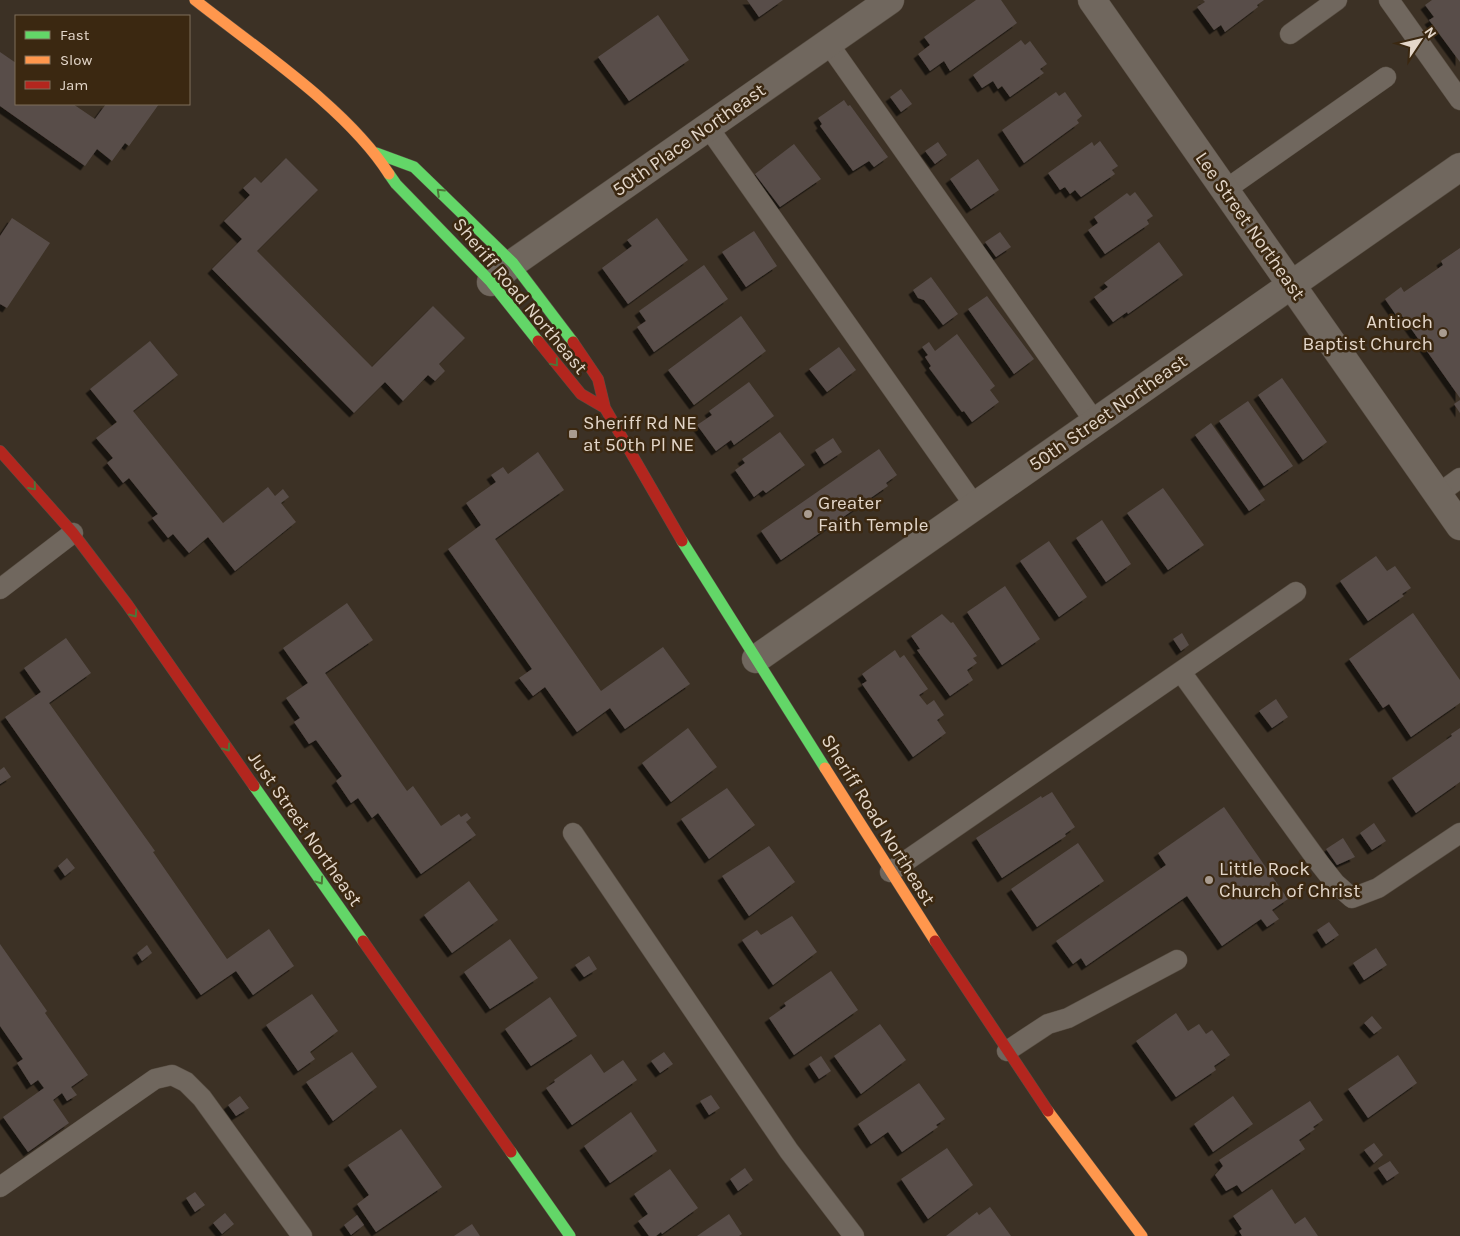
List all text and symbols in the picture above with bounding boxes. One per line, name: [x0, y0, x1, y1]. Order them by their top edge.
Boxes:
legend: [15, 15, 190, 105]
north arrow: [1395, 15, 1445, 65]
text: N: [1420, 24, 1440, 42]
text: Fast: [60, 26, 90, 44]
text: Slow: [60, 51, 92, 69]
text: Jam: [60, 76, 88, 94]
street label: 50th Place Northeast: [608, 79, 770, 201]
street label: Lee Street Northeast: [1191, 148, 1309, 304]
one-way arrow: [436, 188, 445, 197]
street label: Sheriff Road Northeast: [448, 213, 592, 379]
place label: Antioch Baptist Church: [1302, 311, 1433, 355]
marker: Antioch Baptist Church: [1437, 327, 1449, 339]
street label: 50th Street Northeast: [1025, 350, 1191, 476]
one-way arrow: [550, 357, 558, 366]
place label: Sheriff Rd NE at 50th Pl NE: [583, 412, 697, 456]
marker: Sheriff Rd NE at 50th Pl NE: [567, 428, 579, 440]
one-way arrow: [27, 482, 36, 491]
place label: Greater Faith Temple: [818, 492, 929, 536]
marker: Greater Faith Temple: [802, 508, 814, 520]
one-way arrow: [128, 608, 137, 618]
street label: Sheriff Road Northeast: [816, 731, 940, 909]
one-way arrow: [221, 742, 230, 752]
street label: Just Street Northeast: [243, 747, 367, 911]
place label: Little Rock Church of Christ: [1219, 858, 1360, 902]
marker: Little Rock Church of Christ: [1203, 874, 1215, 886]
one-way arrow: [314, 875, 323, 885]

